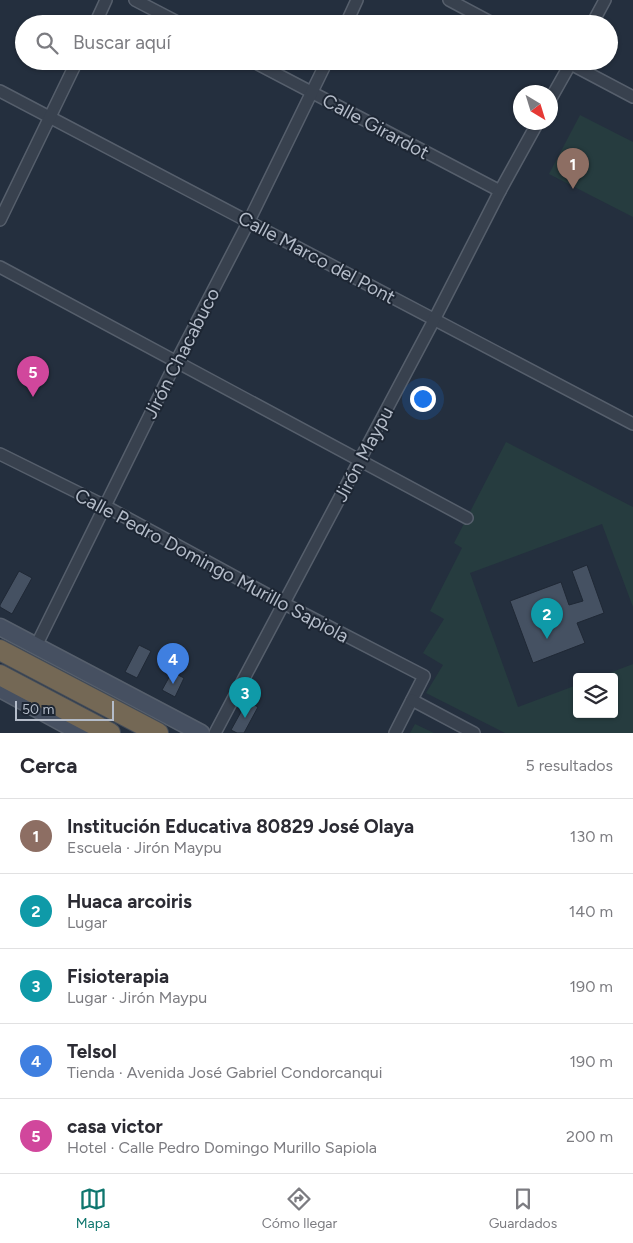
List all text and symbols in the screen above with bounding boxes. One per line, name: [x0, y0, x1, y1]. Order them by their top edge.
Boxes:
search box: [15, 15, 618, 70]
icon: search: [33, 29, 61, 57]
text: Buscar aquí: [73, 31, 171, 54]
north arrow: [513, 85, 558, 130]
street label: Calle Girardot: [318, 89, 433, 164]
pin: 1: [557, 148, 589, 189]
street label: Calle Marco del Pont: [234, 206, 399, 309]
street label: Jirón Chacabuco: [139, 284, 224, 423]
pin: 5: [17, 356, 49, 397]
your location: [410, 386, 436, 412]
street label: Jirón Maypu: [329, 403, 398, 506]
street label: Calle Pedro Domingo Murillo Sapiola: [71, 483, 353, 648]
pin: 2: [531, 598, 563, 639]
pin: 4: [157, 643, 189, 684]
map controls: [573, 673, 618, 718]
button: layers: [573, 673, 618, 718]
pin: 3: [229, 677, 261, 718]
scale bar: [15, 698, 114, 721]
text: 50 m: [22, 701, 54, 718]
text: Cerca: [20, 753, 77, 778]
text: 5 resultados: [526, 756, 613, 775]
text: Institución Educativa 80829 José Olaya: [67, 815, 414, 838]
text: 1: [33, 827, 39, 846]
text: 130 m: [570, 827, 613, 846]
text: Escuela · Jirón Maypu: [67, 838, 222, 857]
text: Huaca arcoiris: [67, 890, 192, 913]
text: 2: [31, 902, 41, 921]
text: 140 m: [569, 902, 613, 921]
text: Lugar: [67, 913, 107, 932]
text: Fisioterapia: [67, 965, 169, 988]
text: 3: [32, 977, 40, 996]
text: 190 m: [570, 977, 613, 996]
text: Lugar · Jirón Maypu: [67, 988, 207, 1007]
text: Telsol: [67, 1040, 117, 1063]
text: 4: [31, 1052, 41, 1071]
text: 190 m: [570, 1052, 613, 1071]
text: Tienda · Avenida José Gabriel Condorcanqui: [67, 1063, 383, 1082]
text: casa victor: [67, 1115, 163, 1138]
text: 5: [31, 1127, 41, 1146]
text: 200 m: [566, 1127, 613, 1146]
text: Hotel · Calle Pedro Domingo Murillo Sapiola: [67, 1138, 377, 1157]
tab: Mapa: [76, 1185, 110, 1232]
tab: Cómo llegar: [262, 1185, 337, 1232]
tab: Guardados: [489, 1185, 557, 1232]

